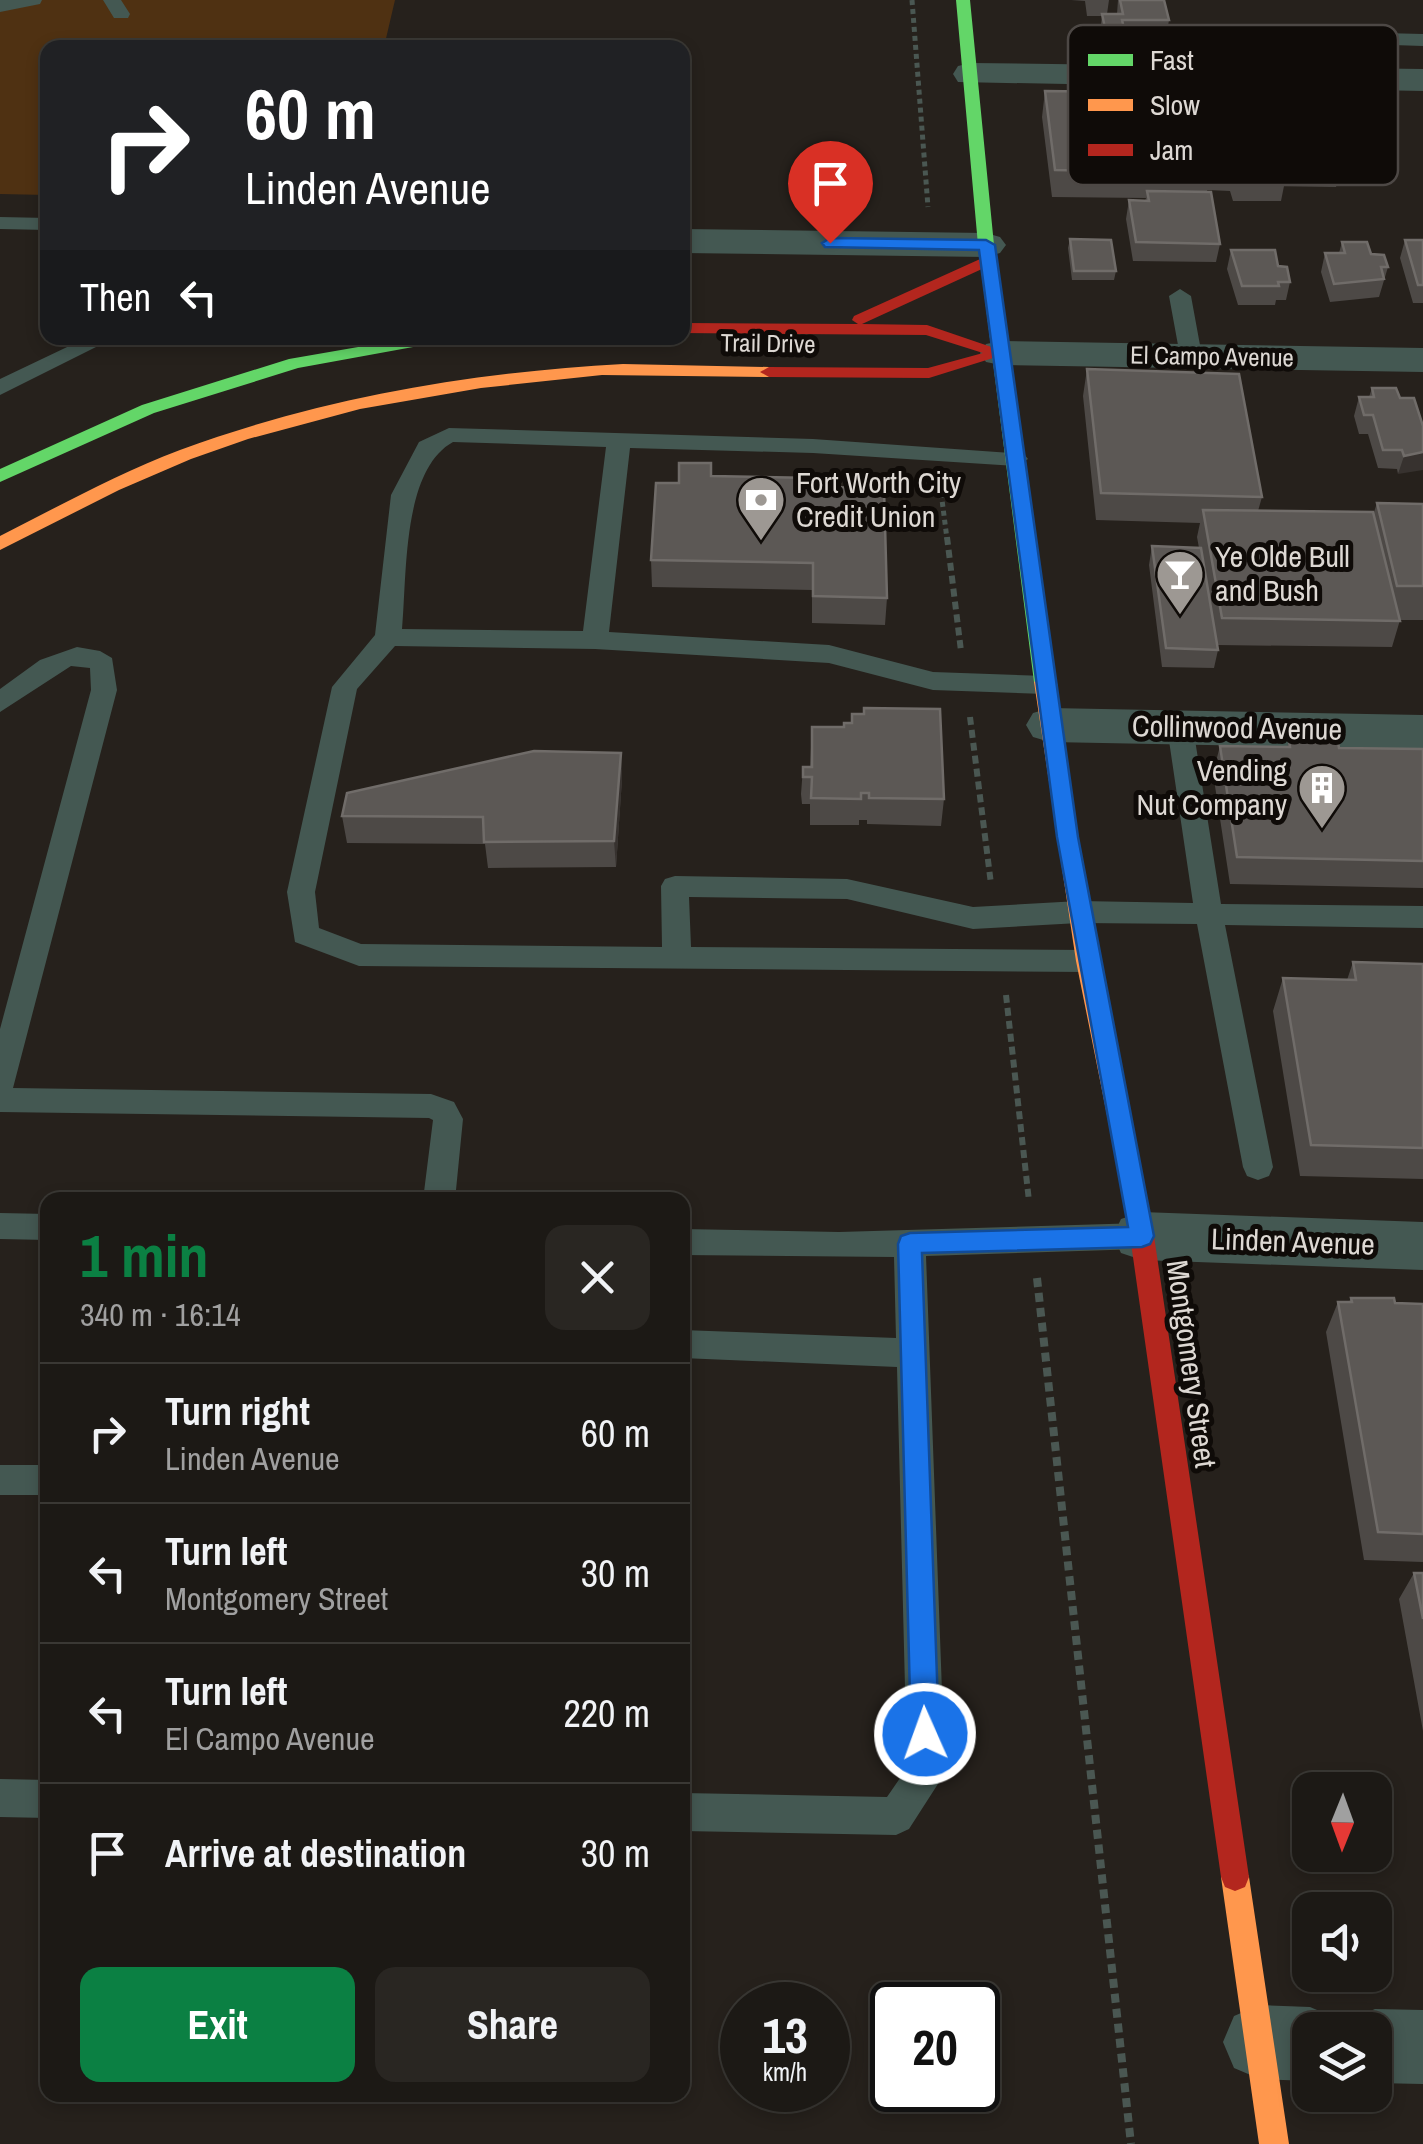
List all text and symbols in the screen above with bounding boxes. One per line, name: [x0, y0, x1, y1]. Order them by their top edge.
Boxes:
legend: [1068, 25, 1398, 185]
text: Fast: [1150, 41, 1194, 79]
text: 60 m: [245, 67, 376, 161]
icon: right: [80, 80, 210, 210]
text: Slow: [1150, 86, 1200, 124]
text: Jam: [1150, 131, 1193, 169]
pin: [788, 141, 873, 244]
icon: arrive: [803, 156, 858, 211]
text: Linden Avenue: [245, 157, 491, 218]
icon: left: [171, 270, 226, 325]
text: Then: [80, 272, 151, 323]
street label: Trail Drive: [720, 325, 816, 361]
street label: El Campo Avenue: [1130, 338, 1294, 374]
place label: Fort Worth City Credit Union: [796, 462, 962, 536]
bank icon: Fort Worth City Credit Union: [735, 474, 787, 542]
place label: Ye Olde Bull and Bush: [1215, 536, 1350, 610]
bar icon: Ye Olde Bull and Bush: [1154, 548, 1206, 616]
street label: Collinwood Avenue: [1132, 705, 1342, 749]
place label: Vending Nut Company: [1137, 750, 1288, 824]
building icon: Vending Nut Company: [1296, 762, 1348, 830]
text: 1 min: [80, 1215, 209, 1296]
street label: Linden Avenue: [1211, 1218, 1376, 1264]
button: close: [545, 1225, 650, 1330]
street label: Montgomery Street: [1158, 1257, 1226, 1470]
text: 340 m · 16:14: [80, 1293, 240, 1336]
text: Turn right: [165, 1386, 310, 1437]
icon: right: [80, 1406, 135, 1461]
text: 60 m: [581, 1408, 650, 1459]
text: Linden Avenue: [165, 1437, 340, 1480]
text: Turn left: [165, 1526, 287, 1577]
icon: left: [80, 1546, 135, 1601]
text: 30 m: [581, 1548, 650, 1599]
text: Montgomery Street: [165, 1577, 388, 1620]
text: Turn left: [165, 1666, 287, 1717]
position arrow: [873, 1682, 977, 1786]
icon: left: [80, 1686, 135, 1741]
text: 220 m: [563, 1688, 650, 1739]
text: El Campo Avenue: [165, 1717, 375, 1760]
north arrow: [1292, 1772, 1392, 1872]
map controls: [1292, 1772, 1392, 2112]
icon: arrive: [80, 1826, 135, 1881]
text: Arrive at destination: [165, 1828, 466, 1879]
text: 30 m: [581, 1828, 650, 1879]
button: sound: [1292, 1892, 1392, 1992]
button: Exit: [80, 1967, 355, 2082]
button: Share: [375, 1967, 650, 2082]
speed limit sign: 20: [870, 1982, 1000, 2112]
text: 13: [762, 2001, 808, 2069]
button: layers: [1292, 2012, 1392, 2112]
text: km/h: [763, 2055, 807, 2089]

